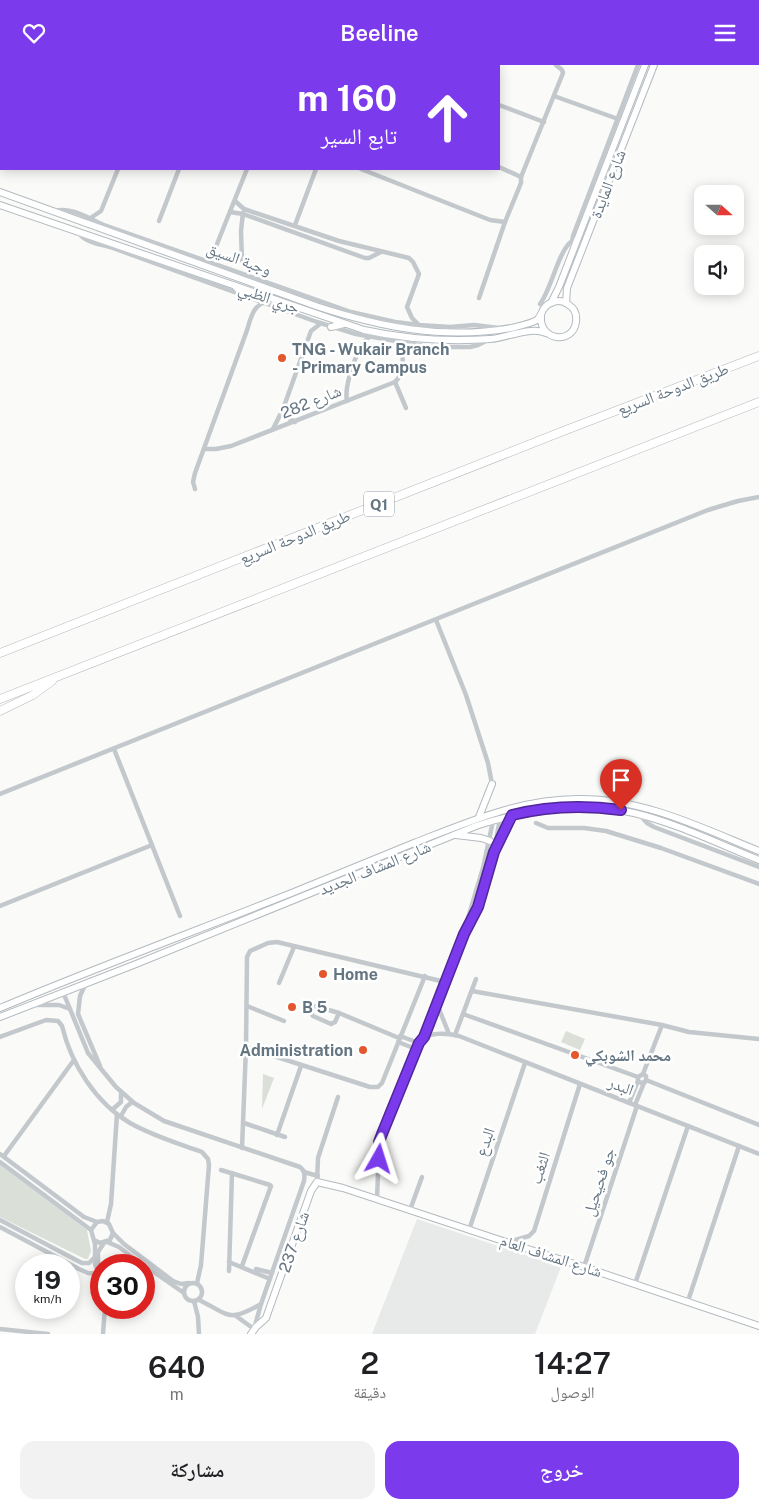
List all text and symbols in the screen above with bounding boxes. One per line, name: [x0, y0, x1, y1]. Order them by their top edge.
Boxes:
icon: heart: [20, 19, 48, 47]
icon: menu: [711, 19, 739, 47]
text: Beeline: [340, 20, 419, 46]
text: 160 m: [297, 78, 397, 119]
icon: ahead: [415, 85, 480, 150]
text: تابع السير: [321, 123, 397, 149]
street label: شارع المايدة: [586, 147, 631, 221]
north arrow: [694, 185, 744, 235]
map controls: [694, 185, 744, 295]
street label: وجبة السيق: [204, 239, 274, 280]
button: sound: [694, 245, 744, 295]
street label: جري الظبي: [235, 279, 302, 320]
place label: TNG - Wukair Branch - Primary Campus: [292, 340, 449, 377]
marker: TNG - Wukair Branch - Primary Campus: [276, 352, 288, 364]
street label: طريق الدوحة السريع: [615, 359, 732, 420]
street label: شارع 282: [278, 381, 344, 424]
road number: Q1: [364, 491, 394, 517]
street label: طريق الدوحة السريع: [237, 506, 353, 569]
pin: [600, 759, 642, 810]
icon: arrive: [607, 766, 635, 794]
street label: شارع المشاف الجديد: [316, 837, 434, 900]
place label: Home: [333, 965, 378, 984]
marker: Home: [317, 968, 329, 980]
place label: B 5: [302, 998, 328, 1017]
marker: B 5: [286, 1001, 298, 1013]
place label: Administration: [240, 1041, 353, 1060]
marker: Administration: [357, 1044, 369, 1056]
place label: محمد الشوبكي: [585, 1046, 671, 1067]
marker: محمد الشوبكي: [569, 1049, 581, 1061]
street label: البدر: [605, 1072, 636, 1099]
street label: البدع: [471, 1125, 500, 1159]
position arrow: [352, 1132, 404, 1184]
street label: جو فحيحيل: [579, 1146, 620, 1219]
street label: الثغب: [526, 1150, 554, 1186]
street label: شارع 237: [275, 1209, 314, 1275]
street label: شارع المشاف العام: [497, 1231, 604, 1282]
speed limit sign: 30: [90, 1254, 155, 1319]
text: 19: [34, 1265, 61, 1295]
text: km/h: [33, 1292, 62, 1306]
text: 2: [361, 1345, 379, 1381]
text: 14:27: [534, 1345, 611, 1381]
text: 640: [148, 1349, 205, 1385]
text: دقيقة: [354, 1383, 386, 1402]
text: الوصول: [550, 1383, 595, 1402]
text: m: [170, 1385, 184, 1404]
button: مشاركة: [20, 1441, 375, 1499]
button: خروج: [385, 1441, 739, 1499]

